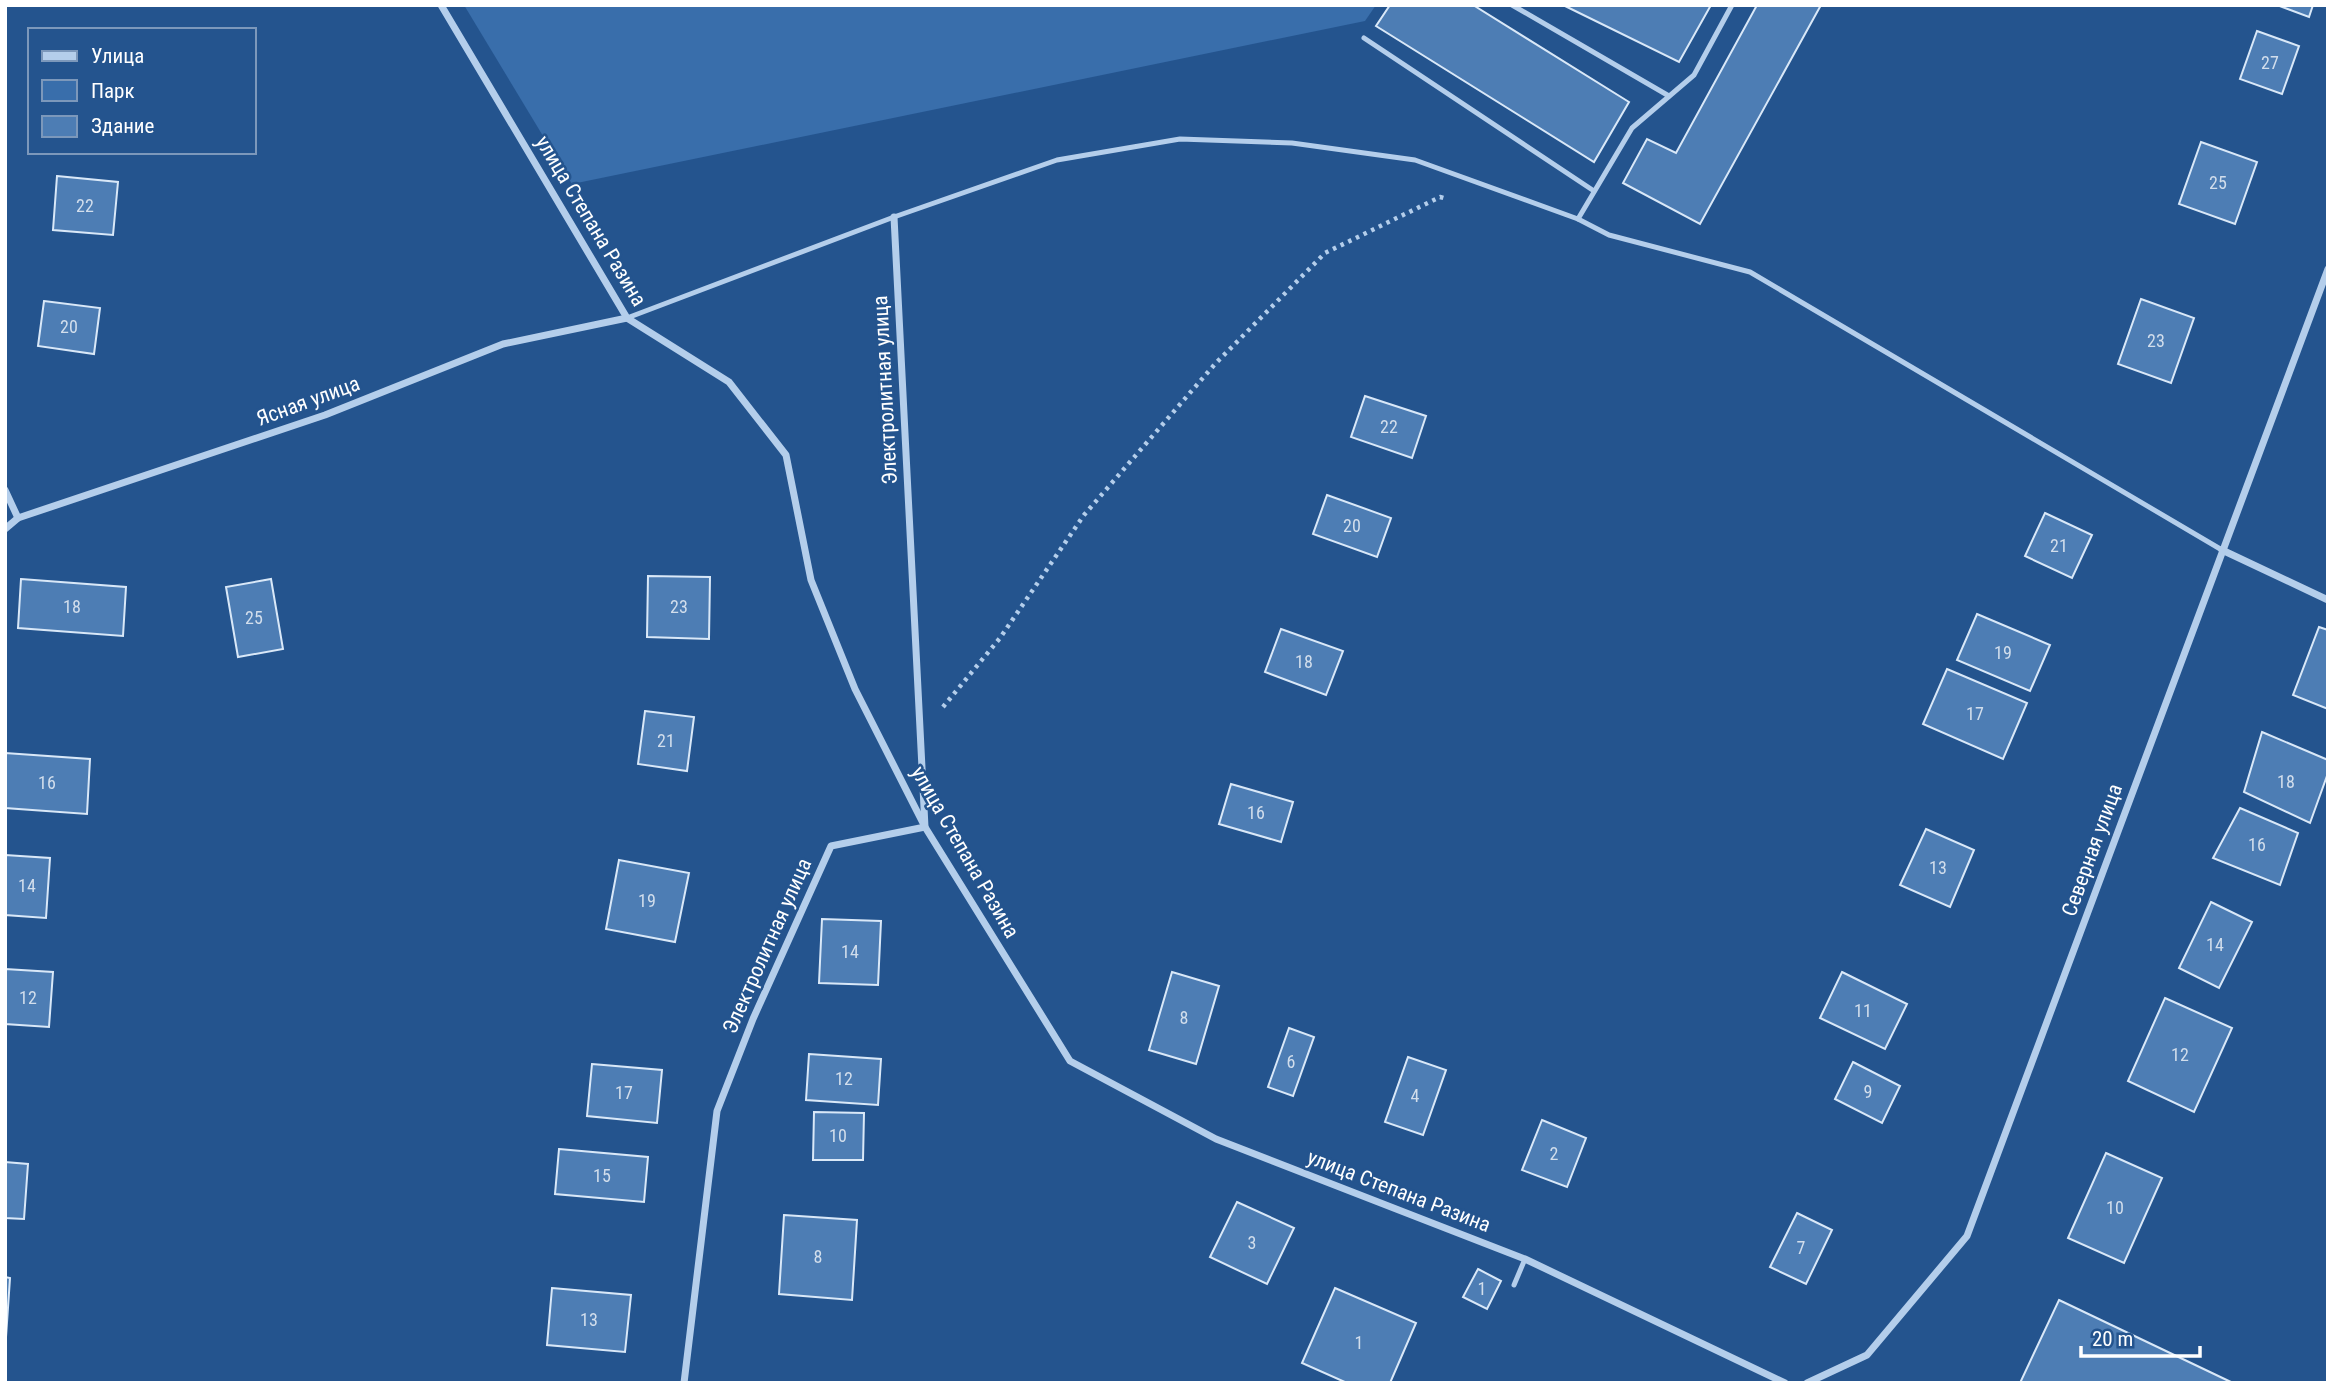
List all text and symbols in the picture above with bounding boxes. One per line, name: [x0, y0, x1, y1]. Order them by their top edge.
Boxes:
legend: [28, 28, 256, 154]
text: Улица: [91, 44, 144, 68]
house number: 27: [2261, 52, 2279, 73]
text: Парк: [91, 79, 135, 103]
text: Здание: [91, 114, 155, 138]
street label: улица Степана Разина: [531, 132, 651, 310]
house number: 25: [2209, 172, 2227, 193]
house number: 22: [76, 195, 94, 216]
street label: Электролитная улица: [868, 295, 902, 485]
house number: 20: [60, 316, 78, 337]
house number: 23: [2147, 330, 2165, 351]
street label: Ясная улица: [253, 371, 363, 431]
house number: 22: [1380, 416, 1398, 437]
house number: 20: [1343, 515, 1361, 536]
house number: 21: [2050, 535, 2068, 556]
house number: 18: [63, 596, 81, 617]
house number: 23: [670, 596, 688, 617]
house number: 25: [245, 607, 263, 628]
house number: 19: [1994, 642, 2012, 663]
house number: 18: [1295, 651, 1313, 672]
house number: 17: [1966, 703, 1984, 724]
house number: 21: [657, 730, 675, 751]
street label: улица Степана Разина: [906, 762, 1024, 942]
house number: 18: [2277, 771, 2295, 792]
house number: 16: [38, 772, 56, 793]
street label: Северная улица: [2057, 781, 2127, 919]
house number: 16: [1247, 802, 1265, 823]
house number: 16: [2248, 834, 2266, 855]
street label: Электролитная улица: [718, 855, 816, 1037]
house number: 13: [1929, 857, 1947, 878]
house number: 14: [18, 875, 36, 896]
house number: 19: [638, 890, 656, 911]
house number: 14: [2206, 934, 2224, 955]
house number: 14: [841, 941, 859, 962]
house number: 12: [19, 987, 37, 1008]
house number: 11: [1854, 1000, 1872, 1021]
house number: 8: [1180, 1007, 1188, 1028]
house number: 12: [2171, 1044, 2189, 1065]
house number: 6: [1287, 1051, 1295, 1072]
house number: 12: [835, 1068, 853, 1089]
house number: 9: [1864, 1081, 1872, 1102]
house number: 17: [615, 1082, 633, 1103]
house number: 4: [1411, 1085, 1420, 1106]
house number: 10: [829, 1125, 847, 1146]
house number: 2: [1550, 1143, 1559, 1164]
street label: улица Степана Разина: [1304, 1145, 1494, 1237]
house number: 15: [593, 1165, 611, 1186]
house number: 10: [2106, 1197, 2124, 1218]
house number: 3: [1248, 1232, 1256, 1253]
house number: 7: [1797, 1237, 1806, 1258]
house number: 8: [814, 1246, 822, 1267]
house number: 1: [1478, 1278, 1486, 1299]
house number: 13: [580, 1309, 598, 1330]
scale bar: [2081, 1314, 2200, 1358]
text: 20 m: [2092, 1327, 2133, 1351]
house number: 1: [1355, 1332, 1363, 1353]

